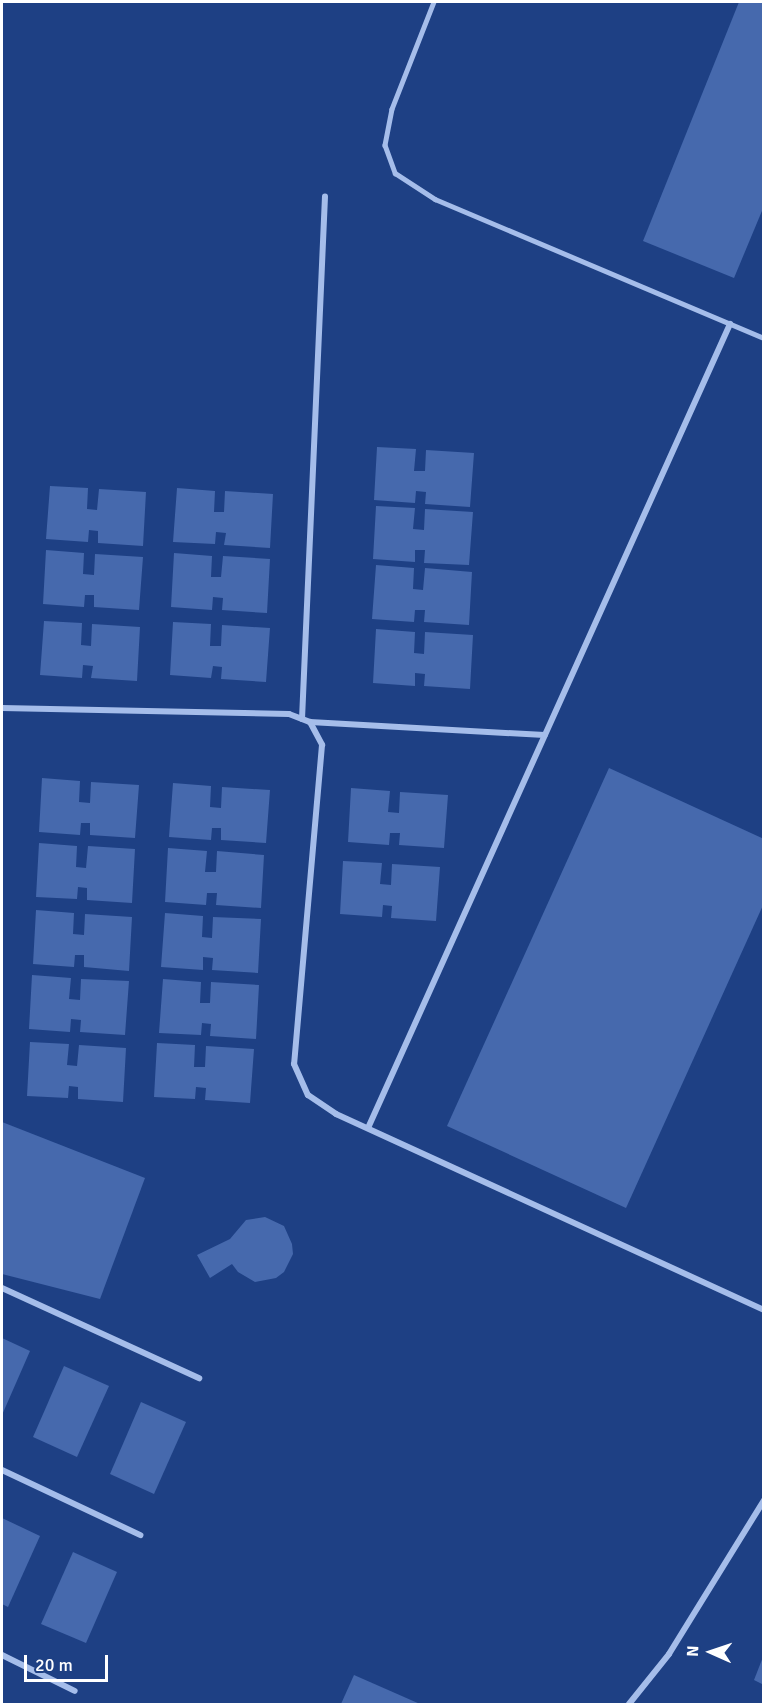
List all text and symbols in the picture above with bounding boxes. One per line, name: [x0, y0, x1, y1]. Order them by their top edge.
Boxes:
north arrow: [681, 1622, 741, 1682]
scale bar: [27, 1643, 111, 1681]
text: N: [683, 1645, 703, 1657]
text: 20 m: [35, 1654, 73, 1676]

